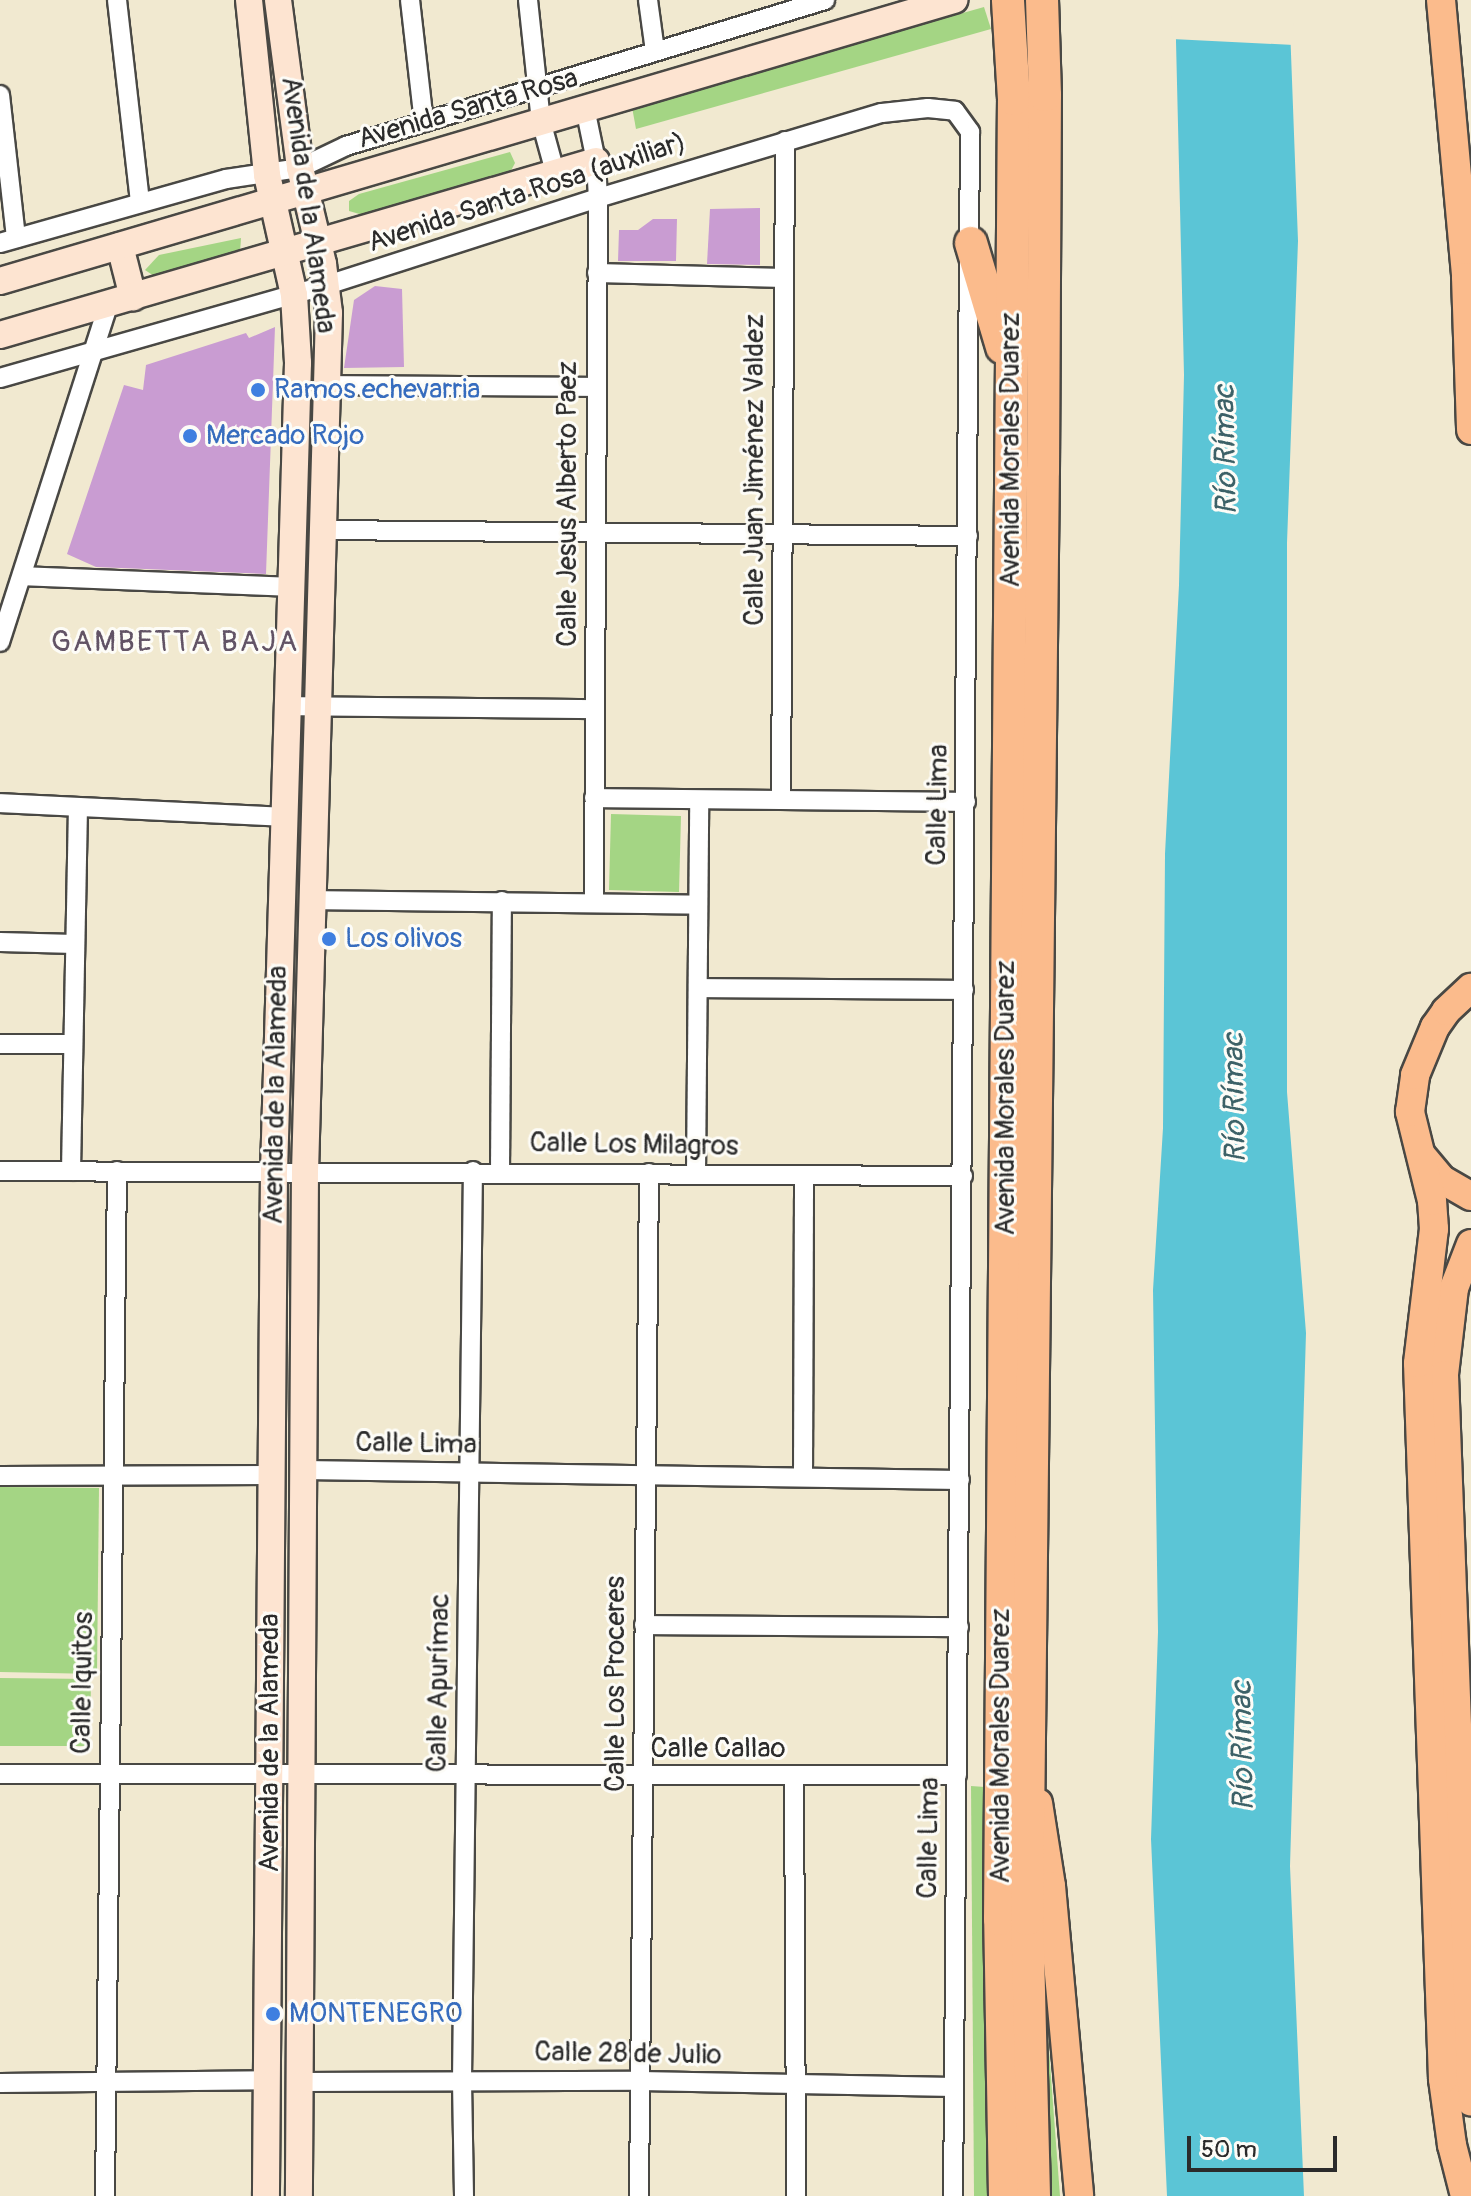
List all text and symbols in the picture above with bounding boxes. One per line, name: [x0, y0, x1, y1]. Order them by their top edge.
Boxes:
street label: Avenida Santa Rosa: [354, 62, 582, 156]
street label: Avenida de la Alameda: [273, 74, 343, 336]
street label: Avenida Santa Rosa (auxiliar): [364, 126, 690, 260]
street label: Avenida Morales Duarez: [994, 312, 1028, 588]
street label: Calle Juan Jiménez Valdez: [738, 314, 772, 626]
street label: Calle Jesus Alberto Paez: [551, 361, 585, 647]
place label: Ramos echevarria: [274, 373, 480, 407]
marker: Ramos echevarria: [249, 381, 267, 399]
water label: Río Rímac: [1207, 385, 1245, 515]
place label: Mercado Rojo: [206, 419, 364, 453]
marker: Mercado Rojo: [181, 427, 199, 445]
district label: GAMBETTA BAJA: [51, 624, 299, 660]
street label: Calle Lima: [920, 744, 956, 866]
place label: Los olivos: [345, 922, 462, 956]
marker: Los olivos: [320, 930, 338, 948]
street label: Avenida Morales Duarez: [989, 960, 1023, 1236]
street label: Avenida de la Alameda: [257, 965, 295, 1225]
water label: Río Rímac: [1216, 1033, 1254, 1163]
street label: Calle Los Milagros: [529, 1126, 739, 1164]
street label: Calle Lima: [355, 1426, 477, 1462]
street label: Calle Los Proceres: [599, 1576, 633, 1792]
street label: Calle Apurímac: [421, 1593, 457, 1773]
street label: Avenida Morales Duarez: [984, 1608, 1018, 1884]
street label: Calle Iquitos: [65, 1612, 101, 1754]
street label: Avenida de la Alameda: [253, 1614, 287, 1872]
water label: Río Rímac: [1224, 1681, 1262, 1811]
street label: Calle Callao: [650, 1732, 786, 1766]
street label: Calle Lima: [911, 1777, 947, 1899]
place label: MONTENEGRO: [289, 1997, 463, 2031]
marker: MONTENEGRO: [264, 2005, 282, 2023]
street label: Calle 28 de Julio: [534, 2036, 722, 2072]
scale bar: [1191, 2120, 1341, 2170]
text: 50 m: [1201, 2135, 1257, 2164]

